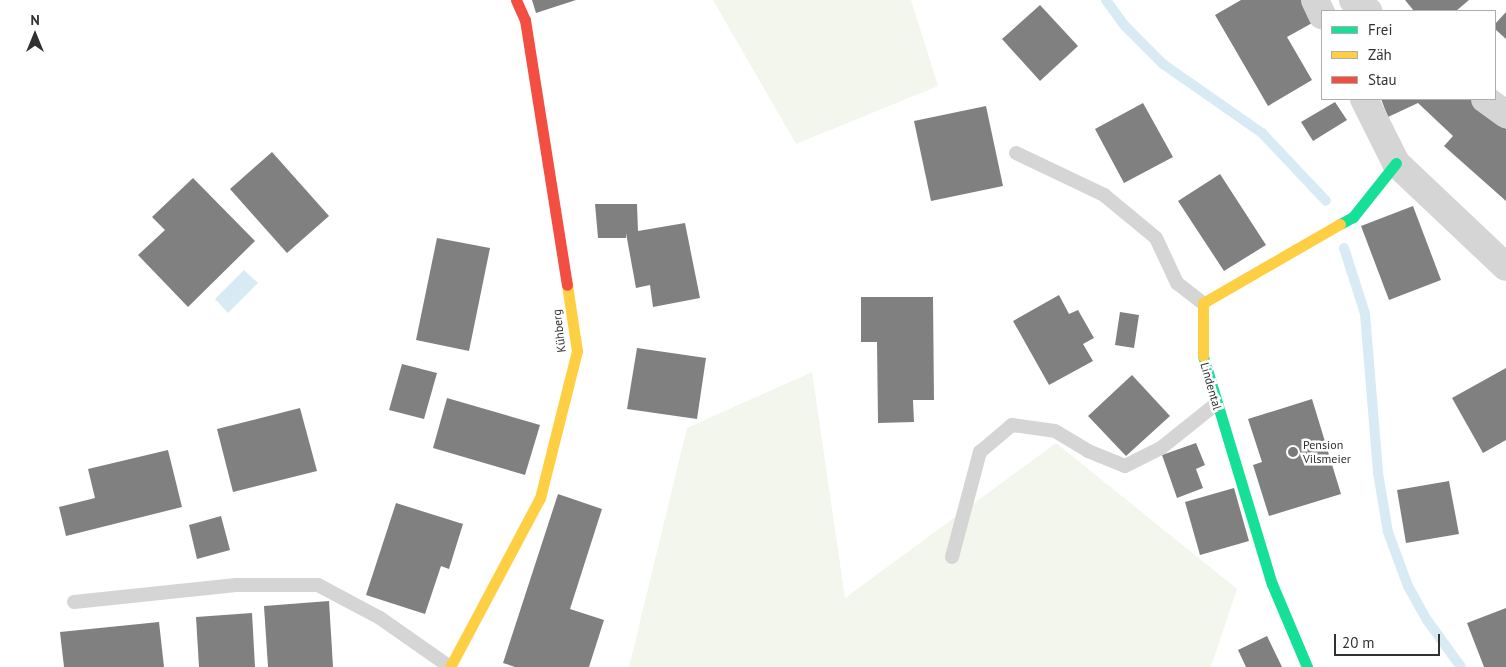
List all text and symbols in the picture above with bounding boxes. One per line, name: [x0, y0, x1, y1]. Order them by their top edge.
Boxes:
north arrow: [10, 10, 60, 60]
legend: [1321, 10, 1496, 100]
text: N: [30, 11, 40, 29]
text: Frei: [1368, 20, 1393, 39]
text: Zäh: [1368, 45, 1392, 64]
text: Stau: [1368, 70, 1397, 89]
street label: Kühberg: [549, 309, 569, 353]
street label: Lindental: [1197, 361, 1225, 411]
place label: Pension Vilsmeier: [1303, 438, 1351, 466]
marker: Pension Vilsmeier: [1287, 446, 1299, 458]
scale bar: [1336, 624, 1442, 656]
text: 20 m: [1342, 633, 1375, 652]

